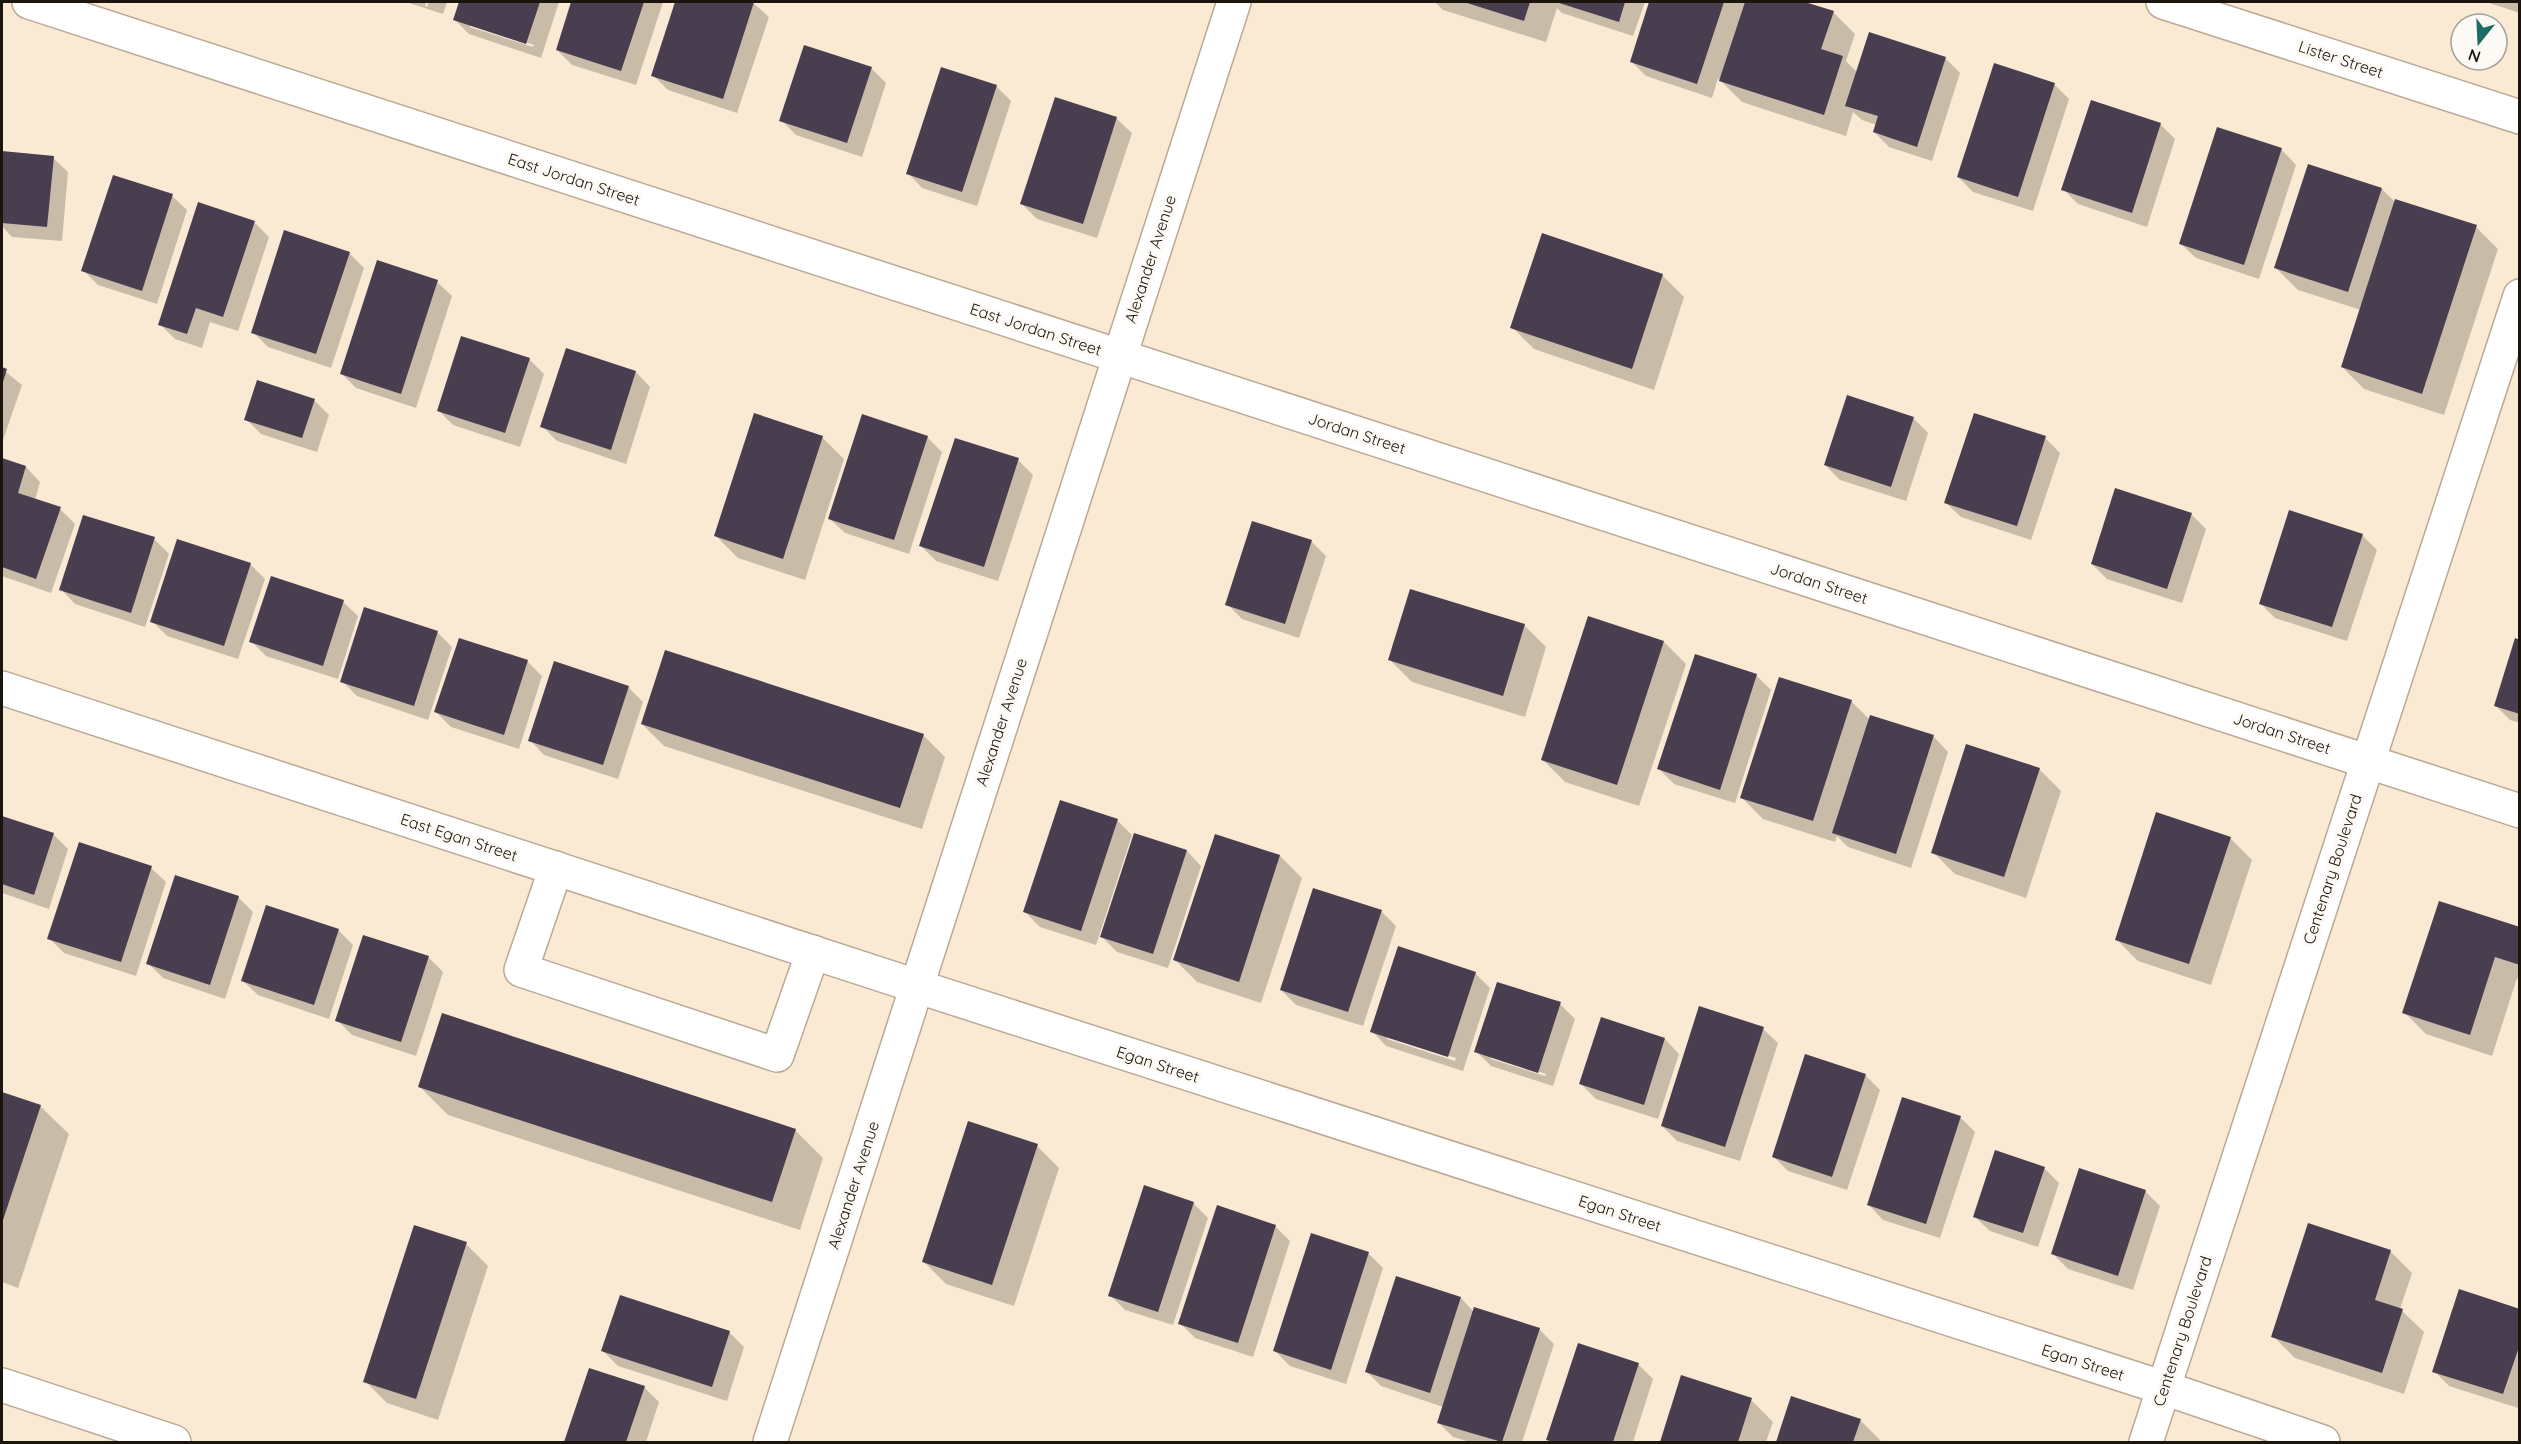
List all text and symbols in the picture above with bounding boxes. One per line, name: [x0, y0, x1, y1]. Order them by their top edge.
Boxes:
north arrow: [2449, 12, 2509, 72]
street label: Lister Street: [2296, 36, 2386, 82]
text: N: [2466, 45, 2483, 68]
street label: East Jordan Street: [506, 148, 642, 210]
street label: Alexander Avenue: [1120, 192, 1180, 326]
street label: East Jordan Street: [968, 298, 1104, 360]
street label: Jordan Street: [1306, 408, 1408, 458]
street label: Jordan Street: [1768, 558, 1870, 608]
street label: Alexander Avenue: [971, 655, 1031, 789]
street label: Jordan Street: [2231, 708, 2333, 758]
street label: Centenary Boulevard: [2298, 791, 2366, 947]
street label: East Egan Street: [398, 809, 520, 865]
street label: Egan Street: [1114, 1041, 1202, 1087]
street label: Alexander Avenue: [823, 1118, 883, 1252]
street label: Egan Street: [1576, 1190, 1664, 1236]
street label: Centenary Boulevard: [2148, 1253, 2216, 1409]
street label: Egan Street: [2039, 1339, 2127, 1385]

